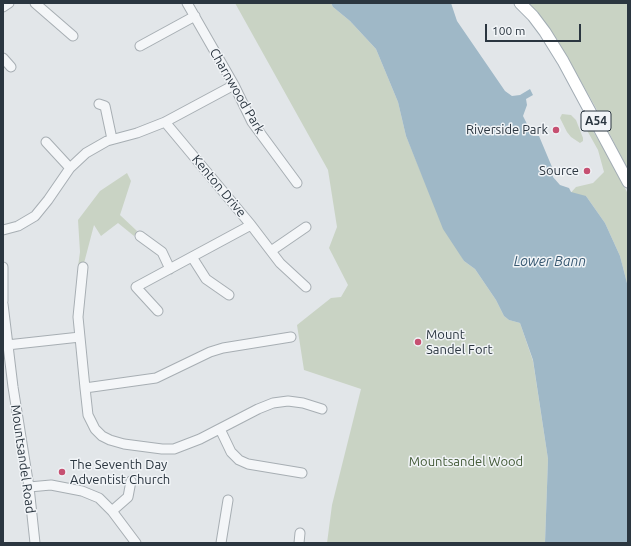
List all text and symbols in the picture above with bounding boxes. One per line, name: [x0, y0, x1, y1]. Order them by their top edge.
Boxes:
scale bar: [487, 16, 583, 42]
text: 100 m: [492, 24, 525, 37]
street label: Charnwood Park: [206, 45, 268, 137]
road number: A54: [581, 111, 611, 131]
place label: Riverside Park: [466, 122, 548, 138]
marker: Riverside Park: [551, 125, 561, 135]
street label: Kenton Drive: [189, 152, 249, 220]
place label: Source: [539, 163, 579, 179]
marker: Source: [582, 166, 592, 176]
water label: Lower Bann: [514, 253, 586, 269]
place label: Mount Sandel Fort: [426, 327, 493, 358]
marker: Mount Sandel Fort: [413, 337, 423, 347]
street label: Mountsandel Road: [8, 404, 38, 514]
park label: Mountsandel Wood: [409, 454, 523, 470]
place label: The Seventh Day Adventist Church: [70, 457, 170, 488]
marker: The Seventh Day Adventist Church: [57, 467, 67, 477]

